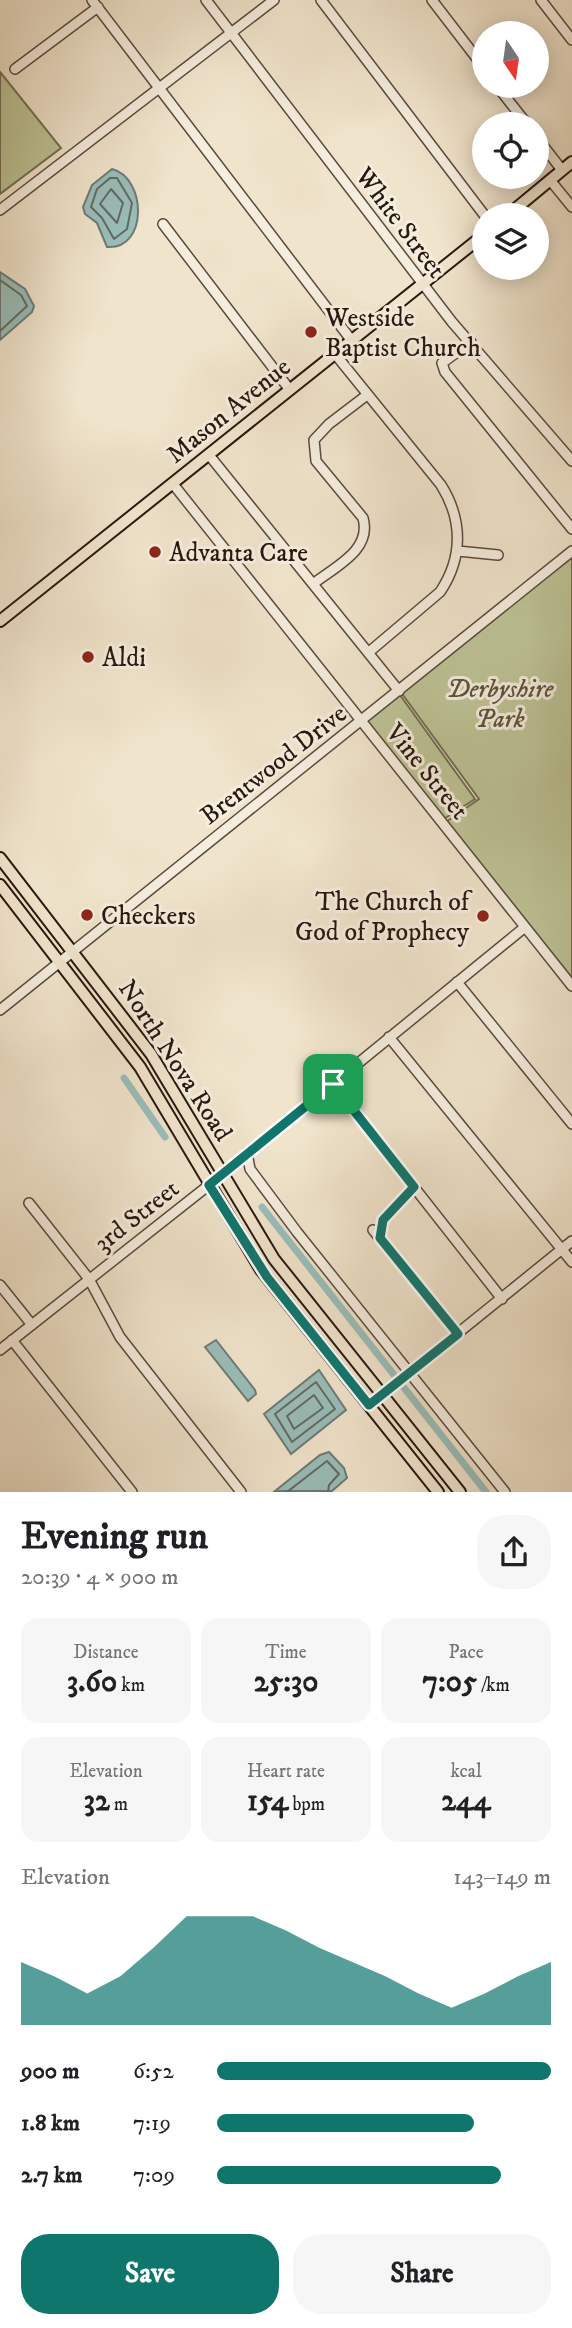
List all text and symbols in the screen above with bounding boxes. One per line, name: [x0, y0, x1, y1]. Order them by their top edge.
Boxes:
north arrow: [472, 21, 550, 98]
map controls: [472, 21, 549, 280]
button: locate: [472, 112, 549, 189]
street label: White Street: [347, 160, 452, 285]
button: layers: [472, 203, 549, 280]
place label: Westside Baptist Church: [324, 302, 481, 365]
marker: Westside Baptist Church: [303, 324, 319, 340]
street label: Mason Avenue: [160, 351, 298, 471]
place label: Advanta Care: [169, 537, 308, 570]
marker: Advanta Care: [147, 544, 163, 560]
place label: Aldi: [102, 642, 146, 675]
marker: Aldi: [80, 649, 96, 665]
park label: Derbyshire Park: [447, 673, 555, 736]
street label: Brentwood Drive: [194, 698, 354, 833]
street label: Vine Street: [377, 716, 476, 827]
place label: The Church of God of Prophecy: [295, 886, 473, 949]
place label: Checkers: [101, 900, 196, 933]
marker: Checkers: [79, 907, 95, 923]
marker: The Church of God of Prophecy: [475, 908, 491, 924]
street label: North Nova Road: [110, 974, 239, 1148]
pin: [303, 1054, 363, 1114]
icon: arrive: [314, 1065, 352, 1103]
street label: 3rd Street: [88, 1173, 186, 1260]
text: Evening run: [21, 1513, 208, 1561]
button: share: [477, 1515, 551, 1589]
text: 20:39 · 4 × 900 m: [21, 1563, 179, 1592]
text: Distance: [73, 1641, 139, 1664]
text: Time: [265, 1641, 307, 1664]
text: Pace: [448, 1641, 484, 1664]
text: 3.60: [67, 1664, 117, 1701]
text: 25:30: [254, 1664, 318, 1701]
text: 7:05: [422, 1664, 477, 1701]
text: km: [117, 1674, 145, 1697]
text: /km: [477, 1674, 510, 1697]
text: Elevation: [69, 1760, 143, 1783]
text: Heart rate: [247, 1760, 325, 1783]
text: kcal: [450, 1760, 482, 1783]
text: 32: [84, 1783, 110, 1820]
text: 154: [247, 1783, 288, 1820]
text: 244: [441, 1783, 491, 1820]
text: m: [110, 1793, 128, 1816]
text: bpm: [288, 1793, 325, 1816]
text: Elevation: [21, 1863, 110, 1892]
text: 143–149 m: [453, 1863, 551, 1892]
text: 900 m: [21, 2057, 79, 2086]
text: 6:52: [133, 2057, 174, 2086]
text: 1.8 km: [21, 2109, 80, 2138]
text: 7:19: [133, 2109, 171, 2138]
text: 2.7 km: [21, 2161, 82, 2190]
text: 7:09: [133, 2161, 175, 2190]
button: Save: [21, 2234, 279, 2314]
button: Share: [293, 2234, 551, 2314]

